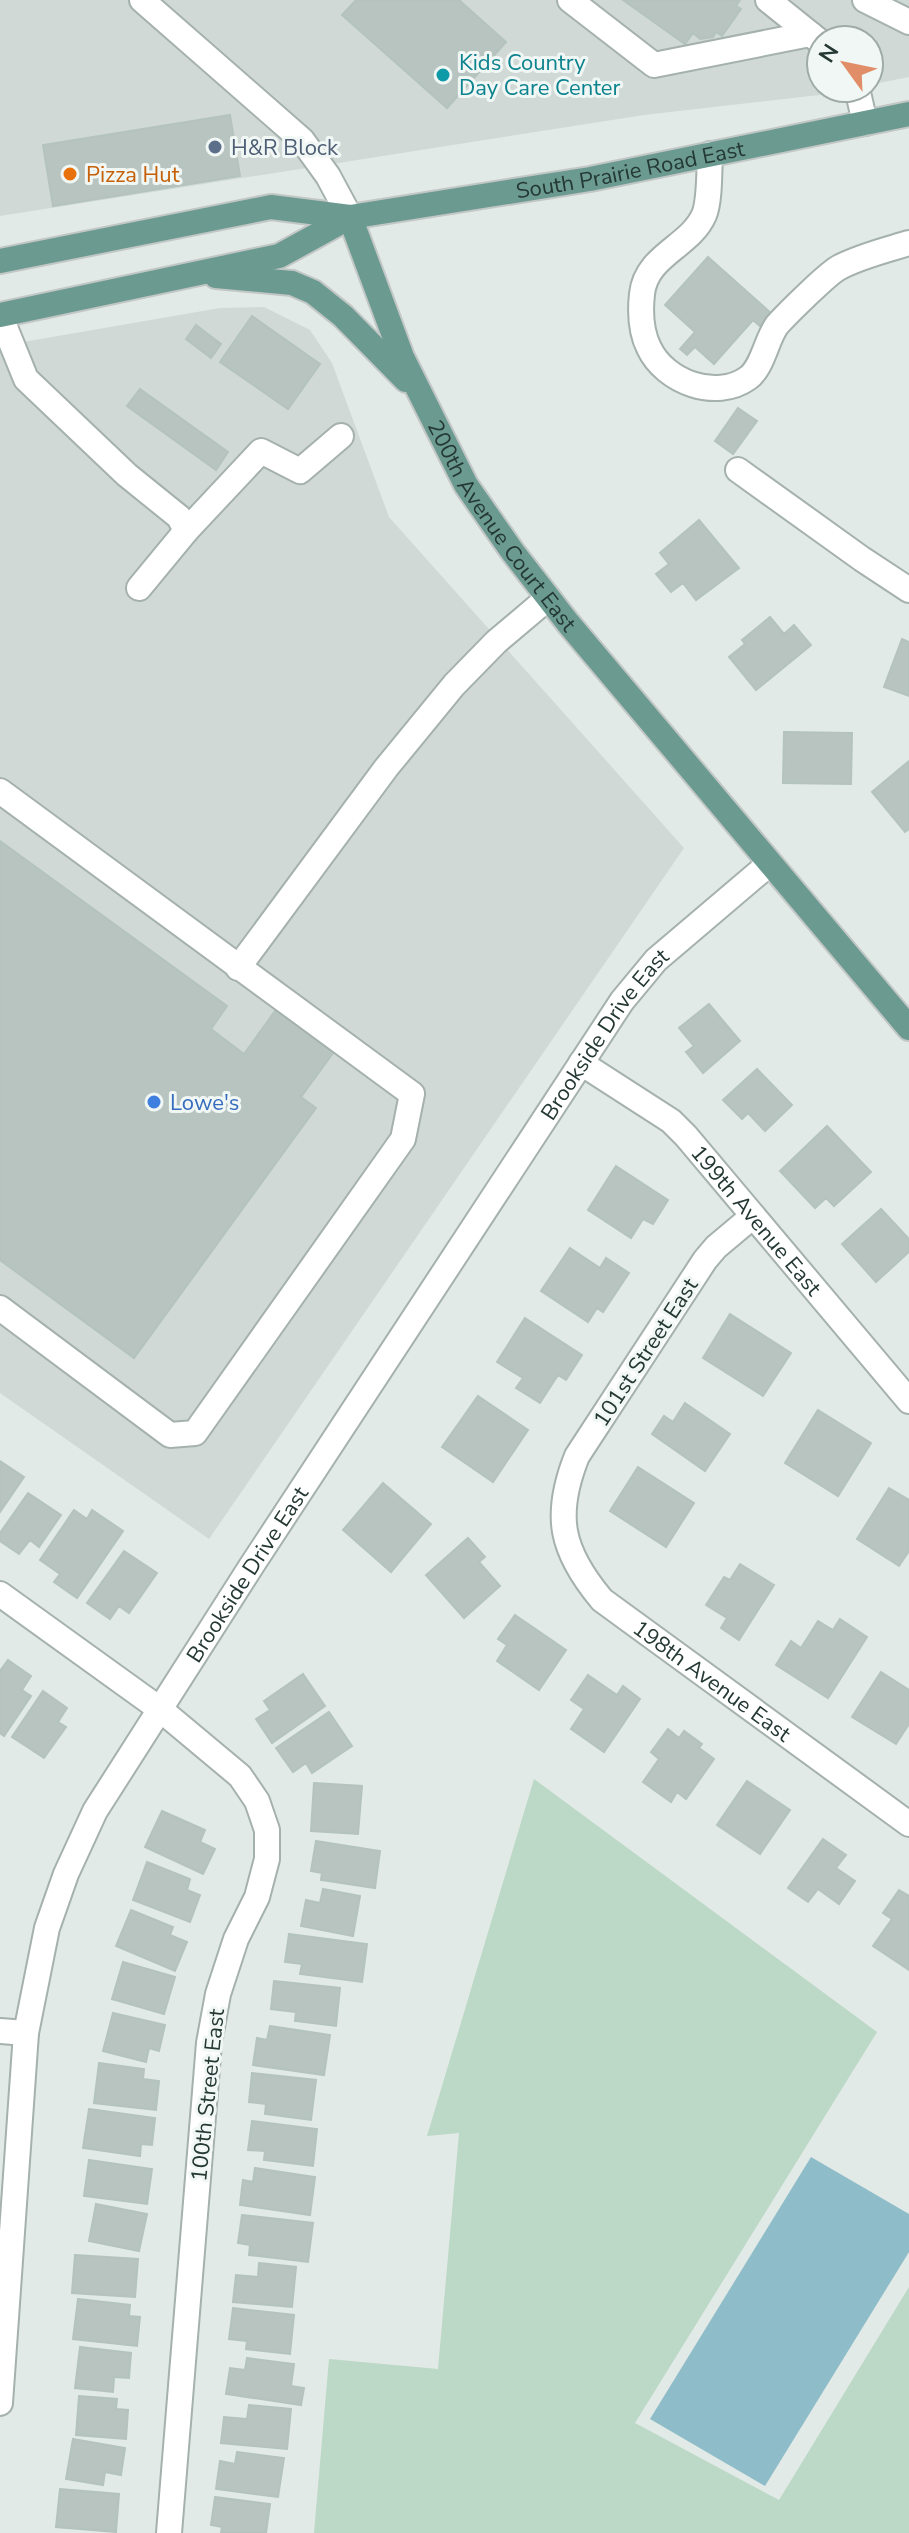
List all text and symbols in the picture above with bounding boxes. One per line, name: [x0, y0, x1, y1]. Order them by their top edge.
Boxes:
north arrow: [805, 24, 885, 104]
text: N: [812, 39, 846, 69]
place label: Kids Country Day Care Center: [459, 48, 621, 103]
marker: Kids Country Day Care Center: [434, 66, 452, 84]
place label: H&R Block: [231, 133, 339, 163]
street label: South Prairie Road East: [514, 134, 747, 207]
marker: H&R Block: [206, 138, 224, 156]
place label: Pizza Hut: [86, 160, 180, 190]
marker: Pizza Hut: [61, 165, 79, 183]
street label: 200th Avenue Court East: [420, 415, 583, 638]
street label: Brookside Drive East: [534, 941, 676, 1126]
place label: Lowe's: [170, 1088, 239, 1118]
marker: Lowe's: [145, 1093, 163, 1111]
street label: 199th Avenue East: [684, 1139, 828, 1303]
street label: 101st Street East: [587, 1272, 705, 1433]
street label: Brookside Drive East: [180, 1480, 316, 1668]
street label: 198th Avenue East: [627, 1614, 797, 1749]
street label: 100th Street East: [184, 2007, 232, 2183]

